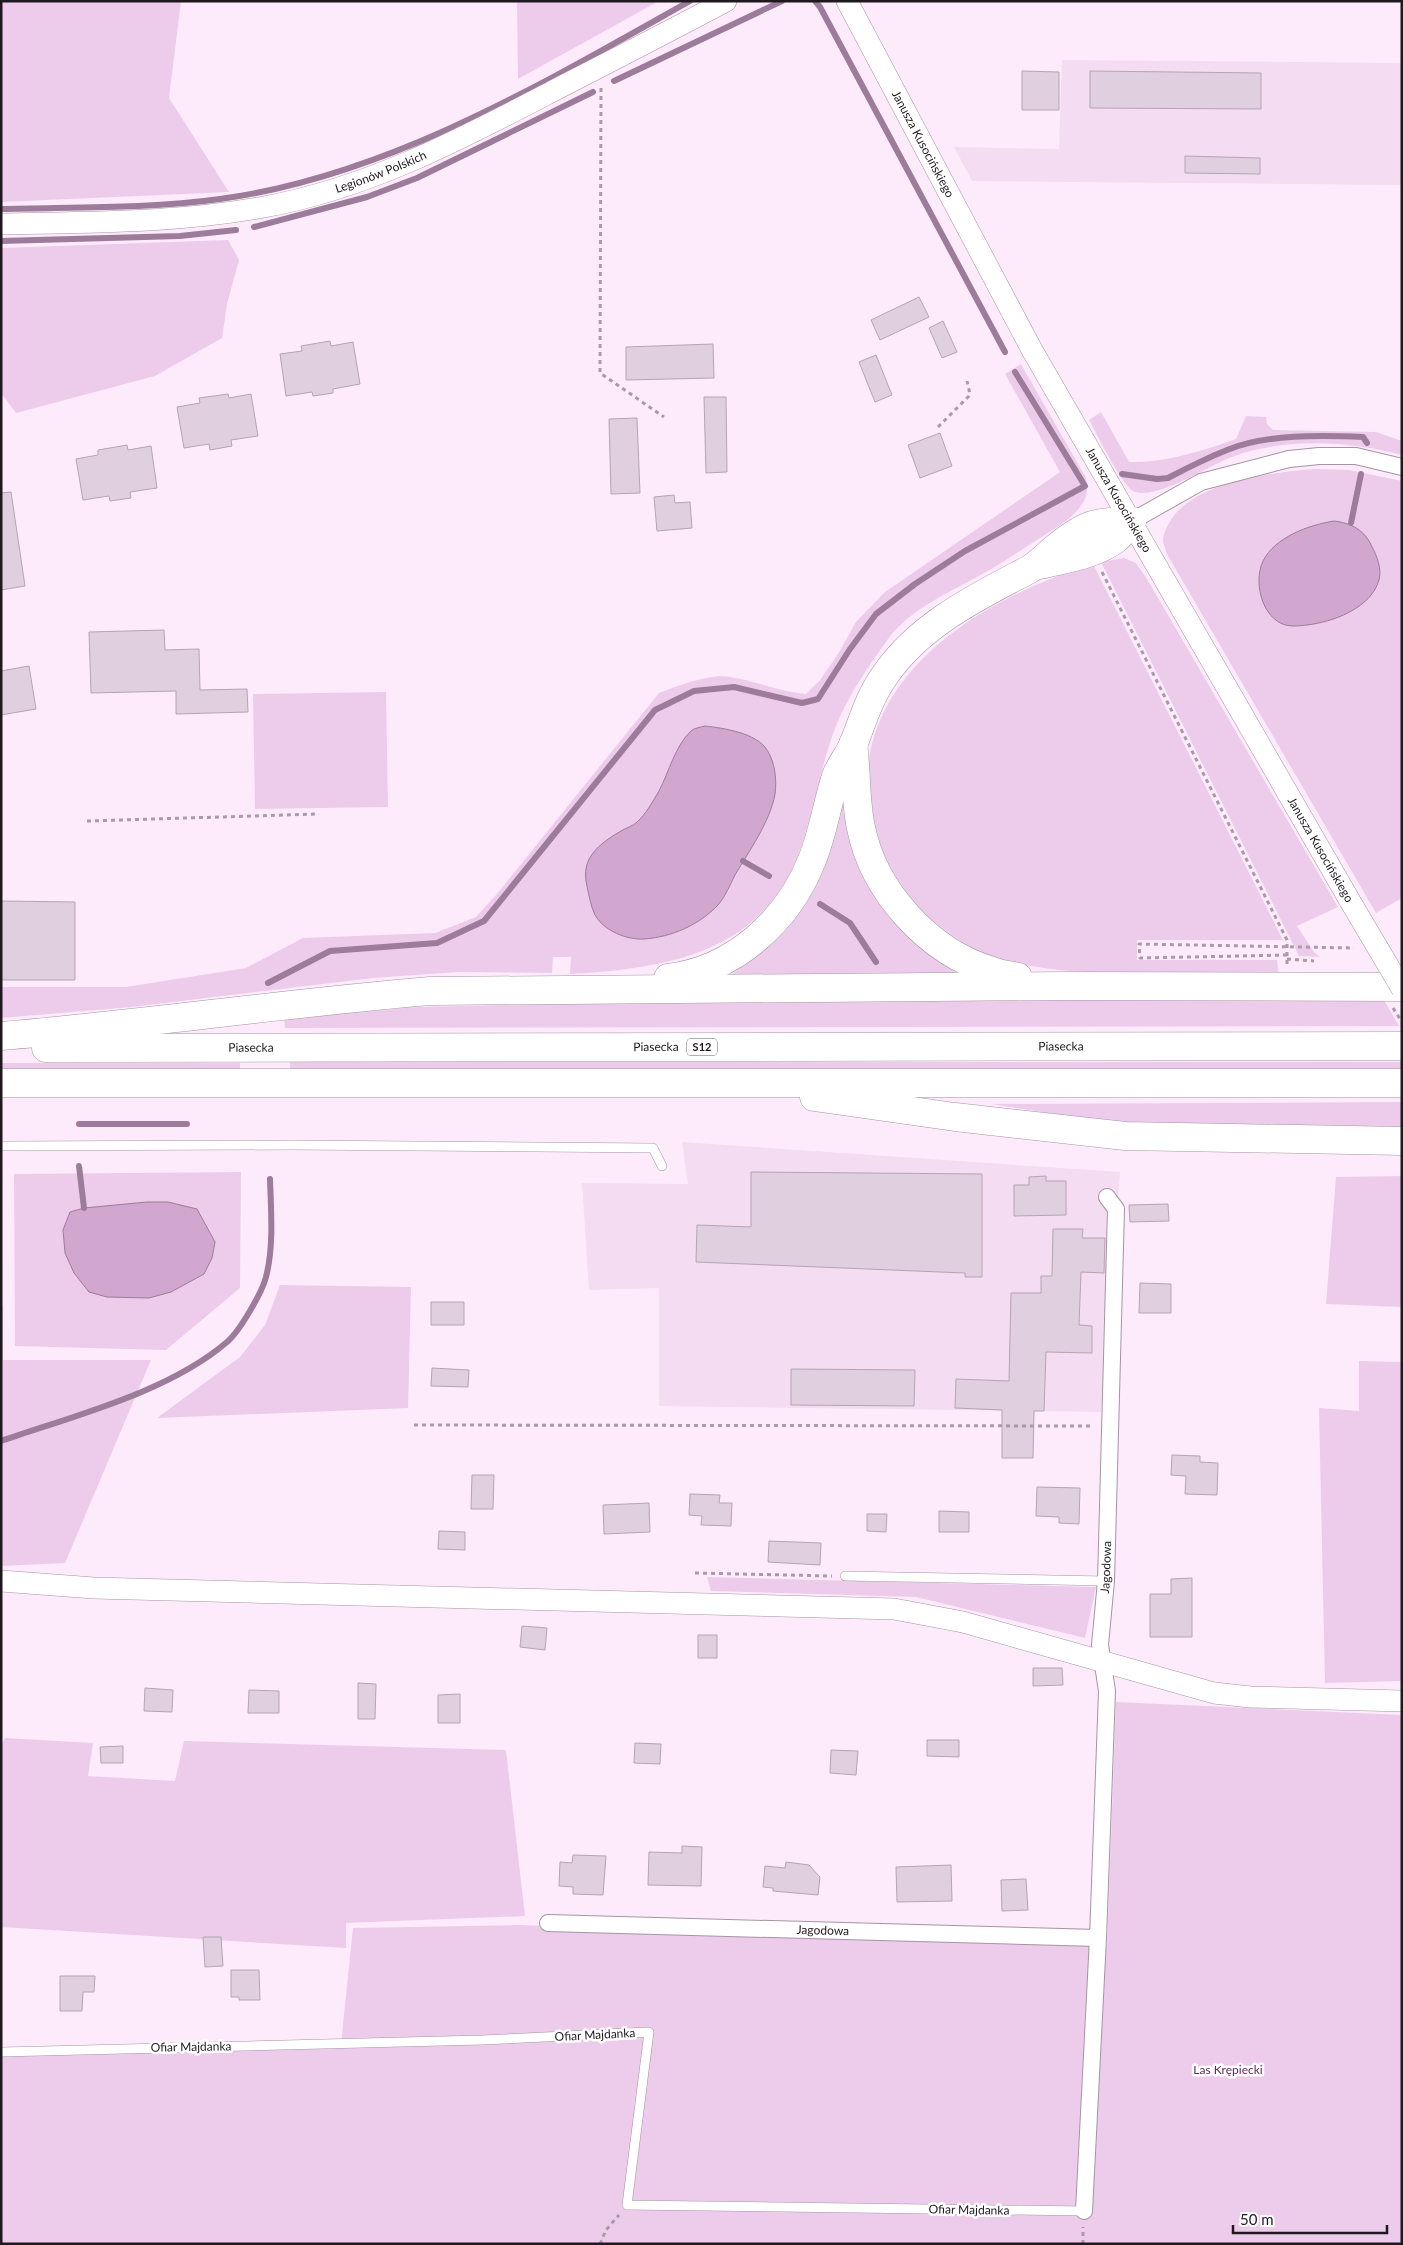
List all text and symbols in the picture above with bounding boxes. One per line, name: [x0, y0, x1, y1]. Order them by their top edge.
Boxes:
street label: Janusza Kusocińskiego: [889, 88, 958, 200]
street label: Legionów Polskich: [333, 147, 429, 196]
street label: Janusza Kusocińskiego: [1083, 444, 1155, 555]
street label: Janusza Kusocińskiego: [1285, 794, 1357, 905]
road number: S12: [687, 1038, 717, 1056]
street label: Piasecka: [1038, 1038, 1084, 1054]
street label: Piasecka: [633, 1039, 679, 1054]
street label: Piasecka: [228, 1040, 274, 1055]
street label: Jagodowa: [1097, 1541, 1114, 1594]
street label: Jagodowa: [796, 1922, 849, 1938]
street label: Ofiar Majdanka: [554, 2025, 636, 2044]
street label: Ofiar Majdanka: [150, 2038, 232, 2055]
park label: Las Krępiecki: [1193, 2062, 1263, 2077]
street label: Ofiar Majdanka: [928, 2201, 1010, 2218]
scale bar: [1233, 2202, 1387, 2234]
text: 50 m: [1240, 2210, 1274, 2228]

